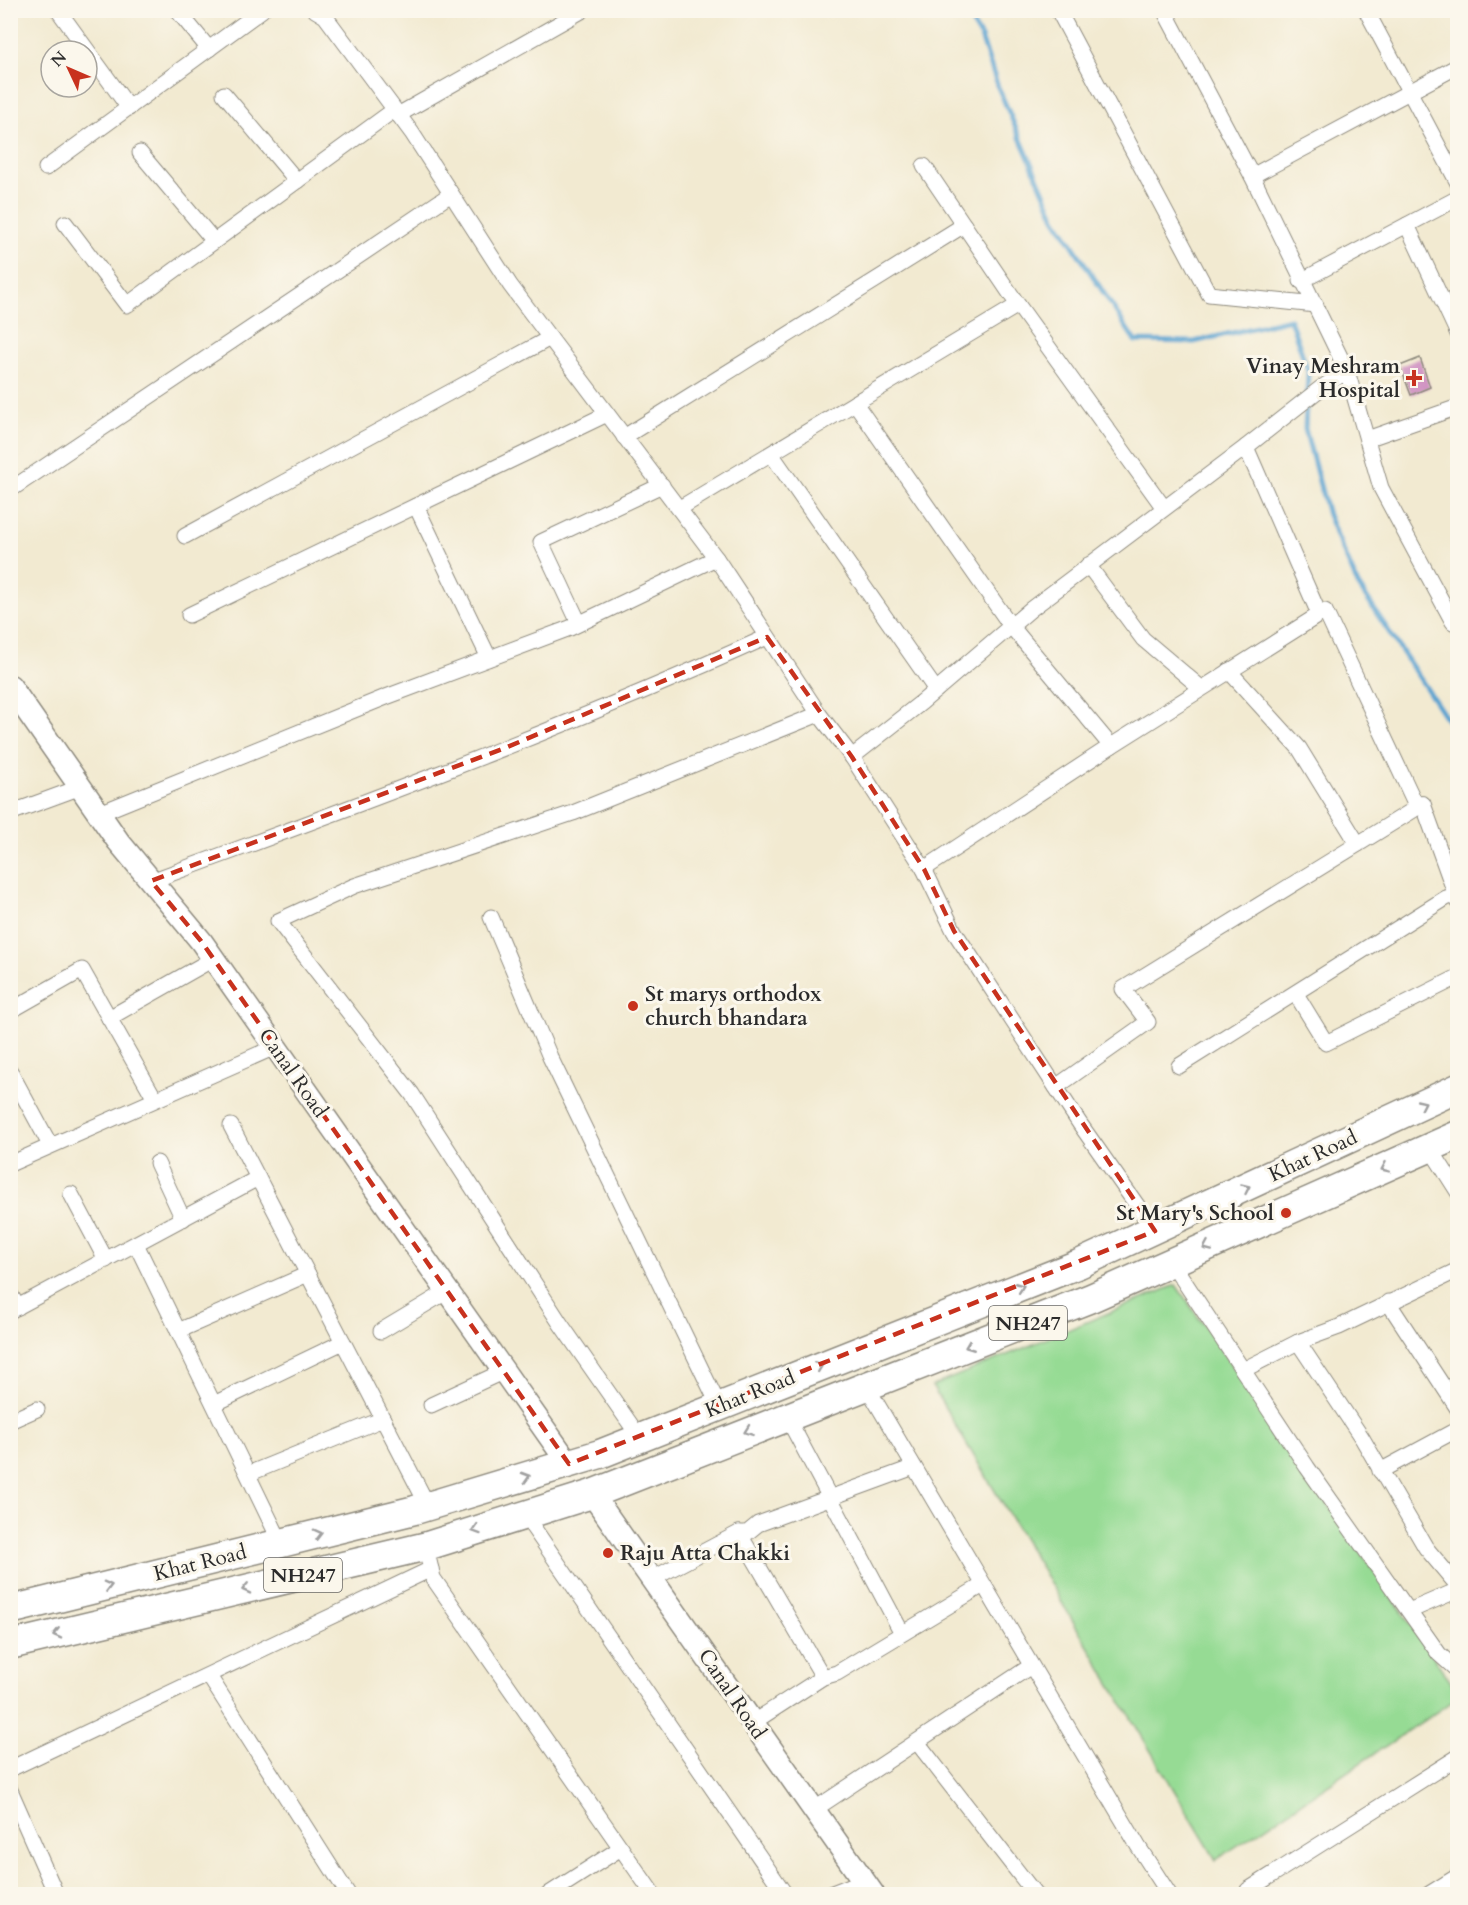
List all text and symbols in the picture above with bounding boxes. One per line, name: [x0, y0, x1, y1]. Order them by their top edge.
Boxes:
north arrow: [39, 39, 99, 99]
text: N: [46, 47, 72, 72]
place label: Vinay Meshram Hospital: [1246, 352, 1401, 405]
marker: Vinay Meshram Hospital: [1405, 369, 1423, 387]
place label: St marys orthodox church bhandara: [645, 980, 822, 1033]
marker: St marys orthodox church bhandara: [626, 999, 640, 1013]
street label: Canal Road: [252, 1022, 334, 1124]
one-way arrow: [1416, 1100, 1427, 1112]
street label: Khat Road: [1264, 1123, 1362, 1189]
one-way arrow: [1380, 1160, 1391, 1172]
one-way arrow: [1239, 1183, 1250, 1195]
place label: St Mary's School: [1116, 1199, 1274, 1228]
marker: St Mary's School: [1279, 1206, 1293, 1220]
one-way arrow: [1202, 1240, 1213, 1252]
one-way arrow: [1014, 1282, 1025, 1294]
road number: NH247: [989, 1306, 1067, 1340]
one-way arrow: [964, 1339, 975, 1352]
one-way arrow: [813, 1361, 824, 1373]
street label: Khat Road: [701, 1363, 799, 1425]
one-way arrow: [743, 1424, 754, 1436]
one-way arrow: [520, 1472, 531, 1484]
one-way arrow: [471, 1523, 482, 1536]
one-way arrow: [312, 1528, 322, 1541]
street label: Khat Road: [151, 1537, 249, 1589]
place label: Raju Atta Chakki: [620, 1539, 790, 1568]
marker: Raju Atta Chakki: [601, 1546, 615, 1560]
road number: NH247: [264, 1558, 342, 1592]
one-way arrow: [103, 1580, 113, 1593]
one-way arrow: [242, 1581, 252, 1594]
one-way arrow: [52, 1626, 62, 1639]
street label: Canal Road: [691, 1643, 773, 1745]

